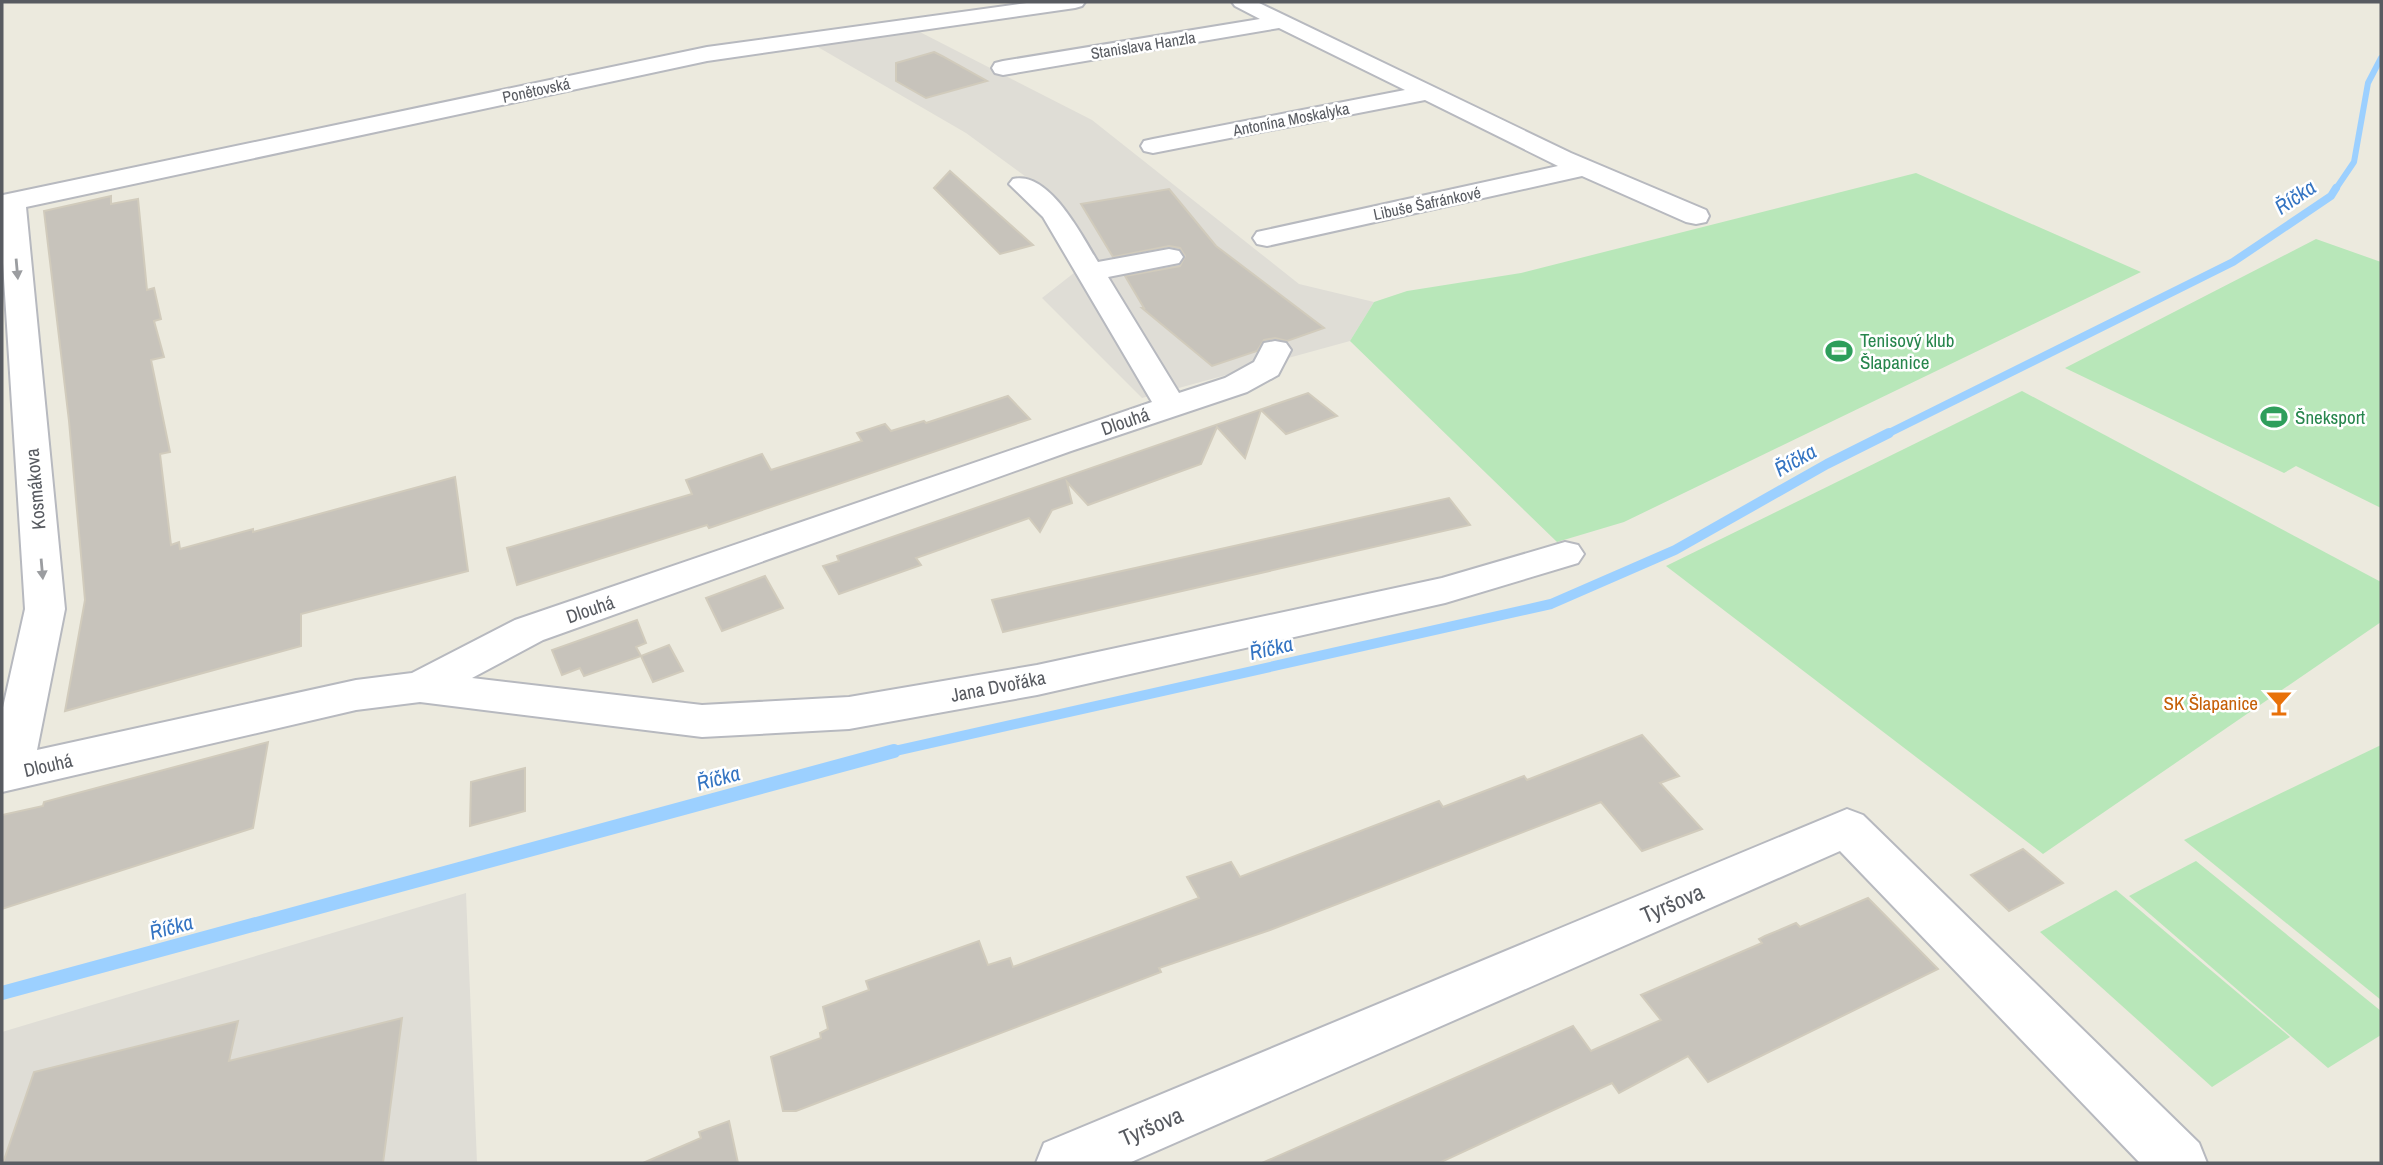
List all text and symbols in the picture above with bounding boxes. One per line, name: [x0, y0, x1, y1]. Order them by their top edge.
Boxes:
street label: Stanislava Hanzla: [1089, 26, 1198, 64]
street label: Ponětovská: [500, 72, 573, 108]
street label: Antonína Moskalyka: [1230, 97, 1352, 141]
water label: Říčka: [2269, 173, 2321, 221]
street label: Libuše Šafránkové: [1371, 181, 1483, 225]
one-way arrow: [12, 259, 23, 281]
place label: Tenisový klub Šlapanice: [1860, 327, 1954, 375]
sports icon: Tenisový klub Šlapanice: [1824, 336, 1854, 366]
street label: Dlouhá: [1097, 401, 1153, 441]
sports icon: Šneksport: [2259, 402, 2289, 432]
place label: Šneksport: [2295, 404, 2366, 430]
water label: Říčka: [1769, 437, 1821, 483]
street label: Kosmákova: [18, 447, 51, 531]
one-way arrow: [37, 558, 48, 580]
street label: Dlouhá: [562, 589, 618, 629]
water label: Říčka: [1246, 629, 1296, 667]
street label: Jana Dvořáka: [948, 664, 1048, 708]
bar icon: SK Šlapanice: [2264, 688, 2294, 718]
place label: SK Šlapanice: [2164, 690, 2258, 716]
street label: Dlouhá: [21, 747, 75, 783]
water label: Říčka: [693, 758, 743, 798]
street label: Tyršova: [1636, 876, 1709, 930]
water label: Říčka: [146, 907, 196, 947]
street label: Tyršova: [1115, 1099, 1188, 1153]

